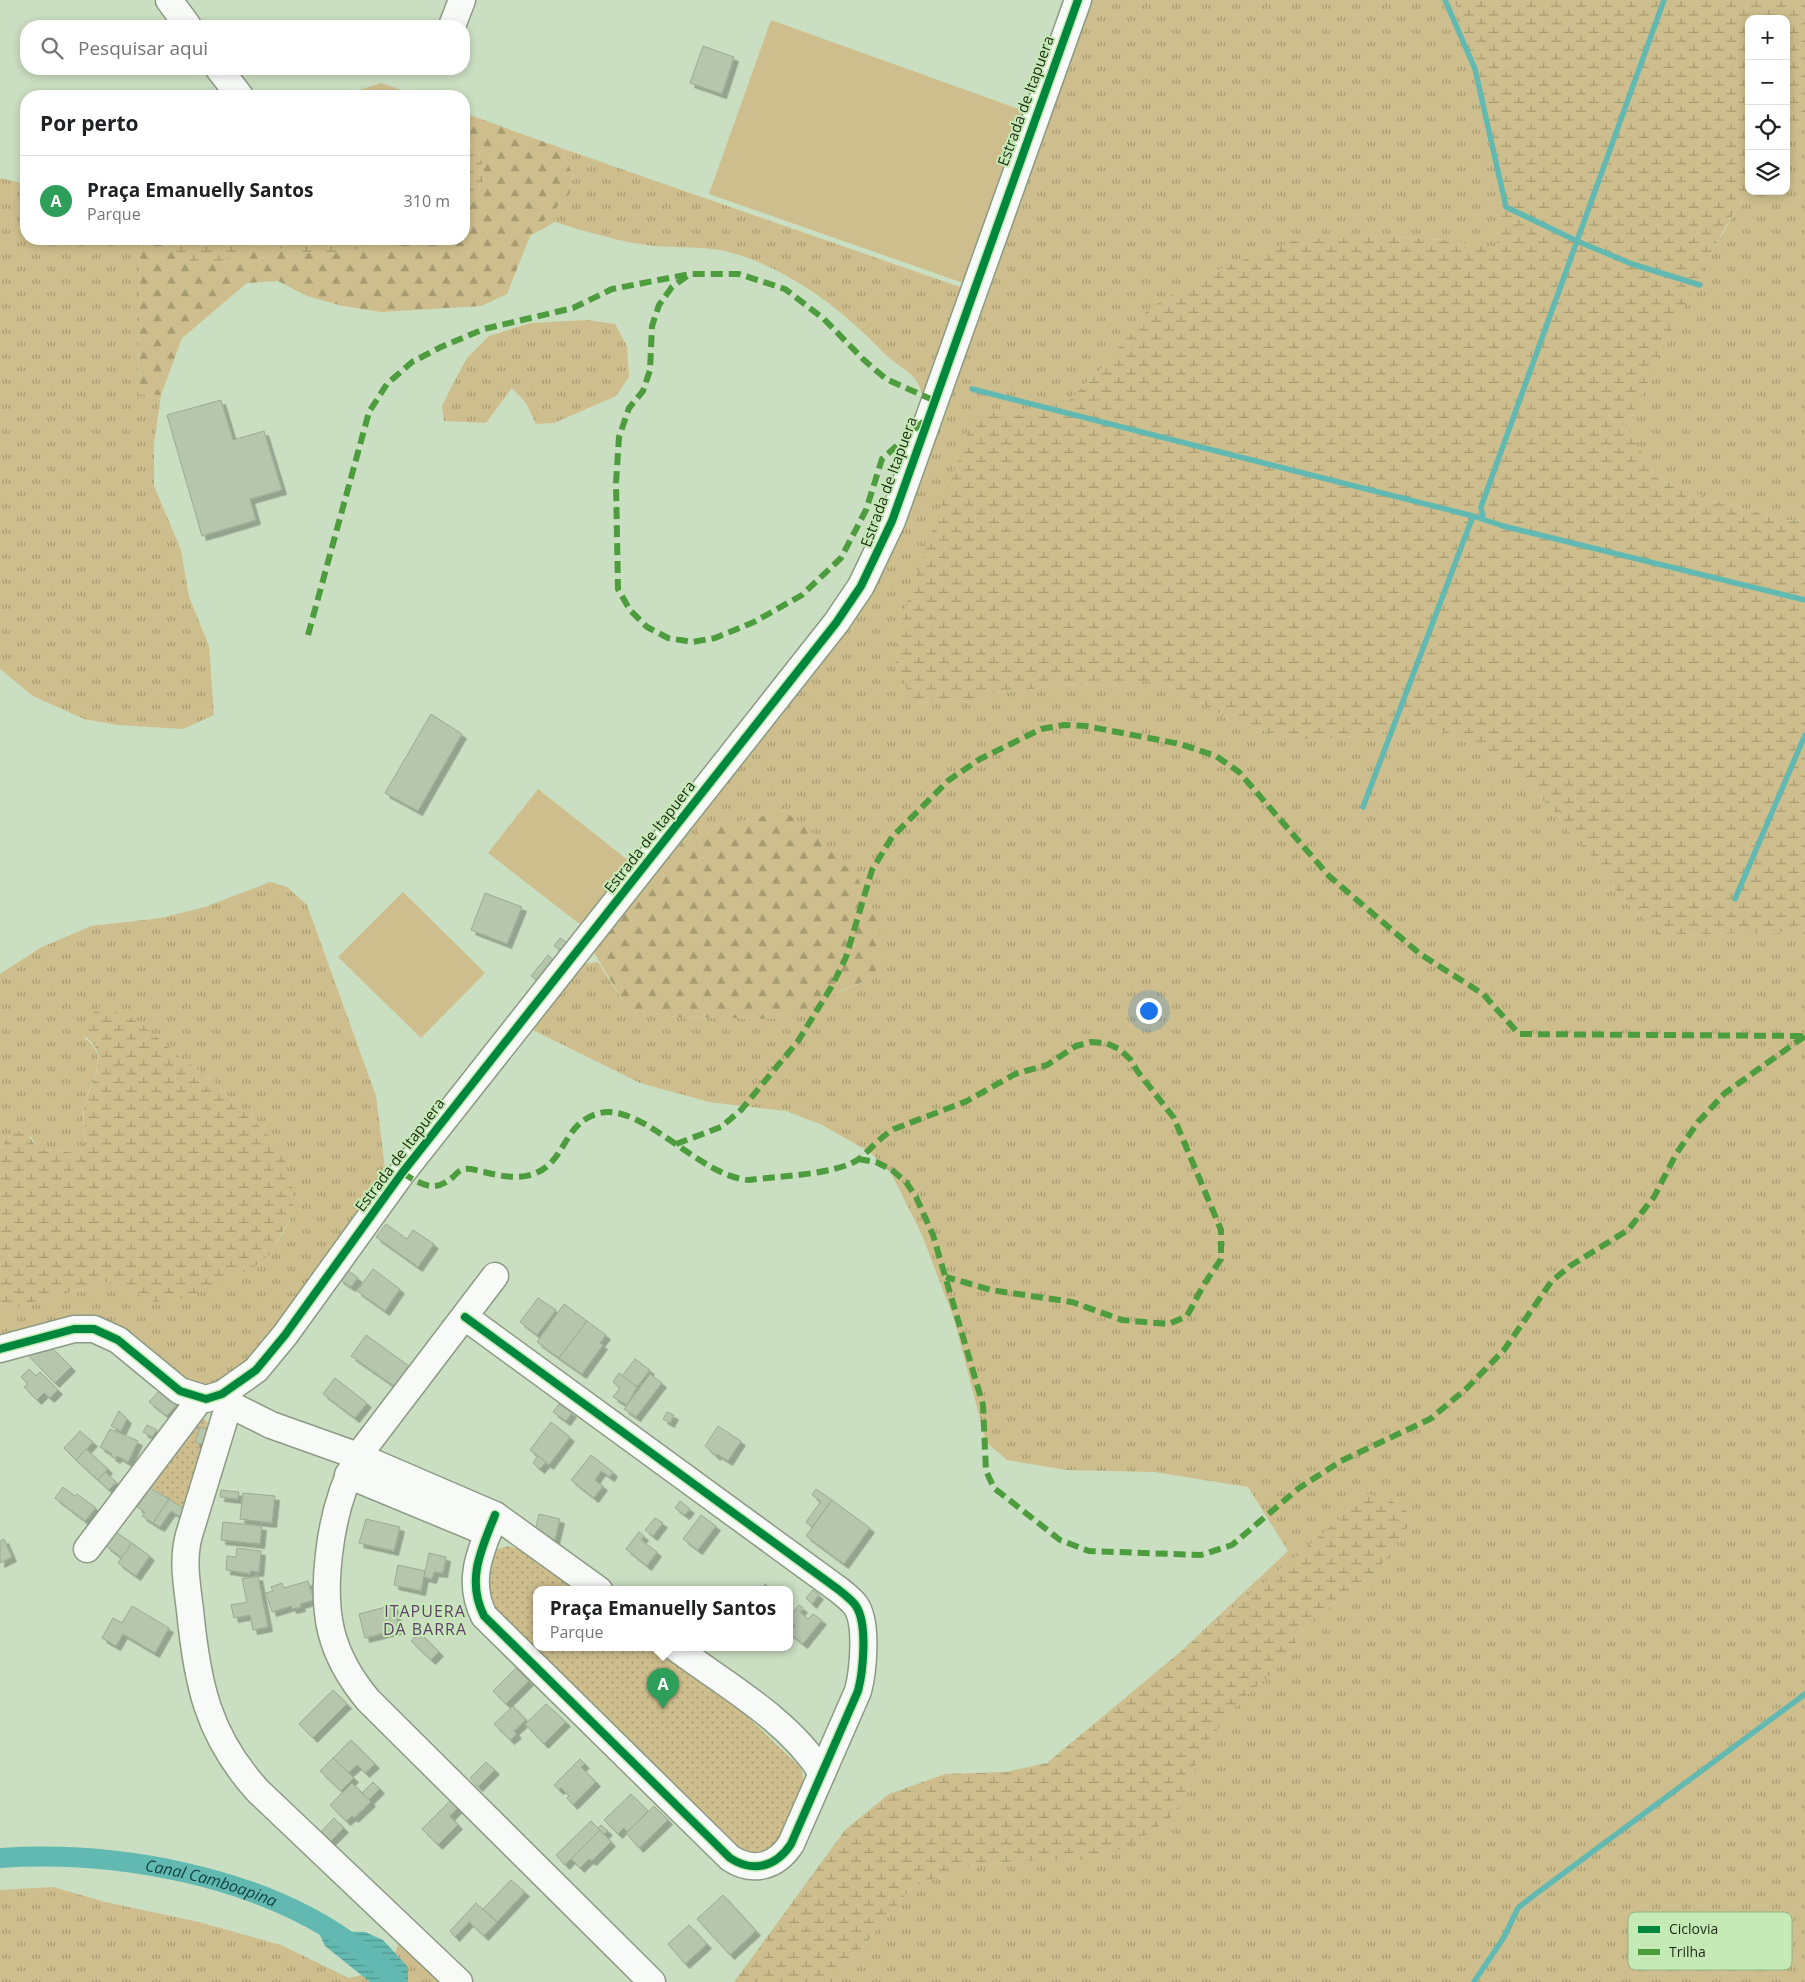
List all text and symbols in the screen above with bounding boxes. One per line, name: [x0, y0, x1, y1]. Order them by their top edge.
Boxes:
map controls: [1745, 15, 1790, 195]
button: +: [1745, 15, 1790, 60]
search box: [20, 20, 470, 75]
street label: Estrada de Itapuera: [992, 33, 1058, 169]
icon: search: [38, 34, 66, 62]
text: Pesquisar aqui: [78, 35, 208, 61]
button: −: [1745, 60, 1790, 105]
button: locate: [1745, 105, 1790, 150]
text: Por perto: [40, 109, 139, 137]
button: layers: [1745, 150, 1790, 195]
text: Praça Emanuelly Santos: [87, 177, 313, 203]
text: A: [50, 190, 62, 212]
text: 310 m: [404, 190, 450, 212]
text: Parque: [87, 203, 141, 225]
street label: Estrada de Itapuera: [855, 414, 921, 550]
street label: Estrada de Itapuera: [599, 776, 699, 897]
your location: [1136, 998, 1162, 1024]
street label: Estrada de Itapuera: [350, 1094, 449, 1215]
popup: [533, 1586, 793, 1651]
text: Praça Emanuelly Santos: [550, 1595, 776, 1621]
district label: ITAPUERA DA BARRA: [383, 1600, 467, 1640]
text: Parque: [550, 1621, 603, 1643]
pin: A: [647, 1668, 679, 1709]
water label: Canal Camboapina: [144, 1854, 280, 1912]
legend: [1628, 1912, 1792, 1970]
text: Ciclovia: [1669, 1919, 1718, 1938]
text: Trilha: [1669, 1942, 1706, 1961]

